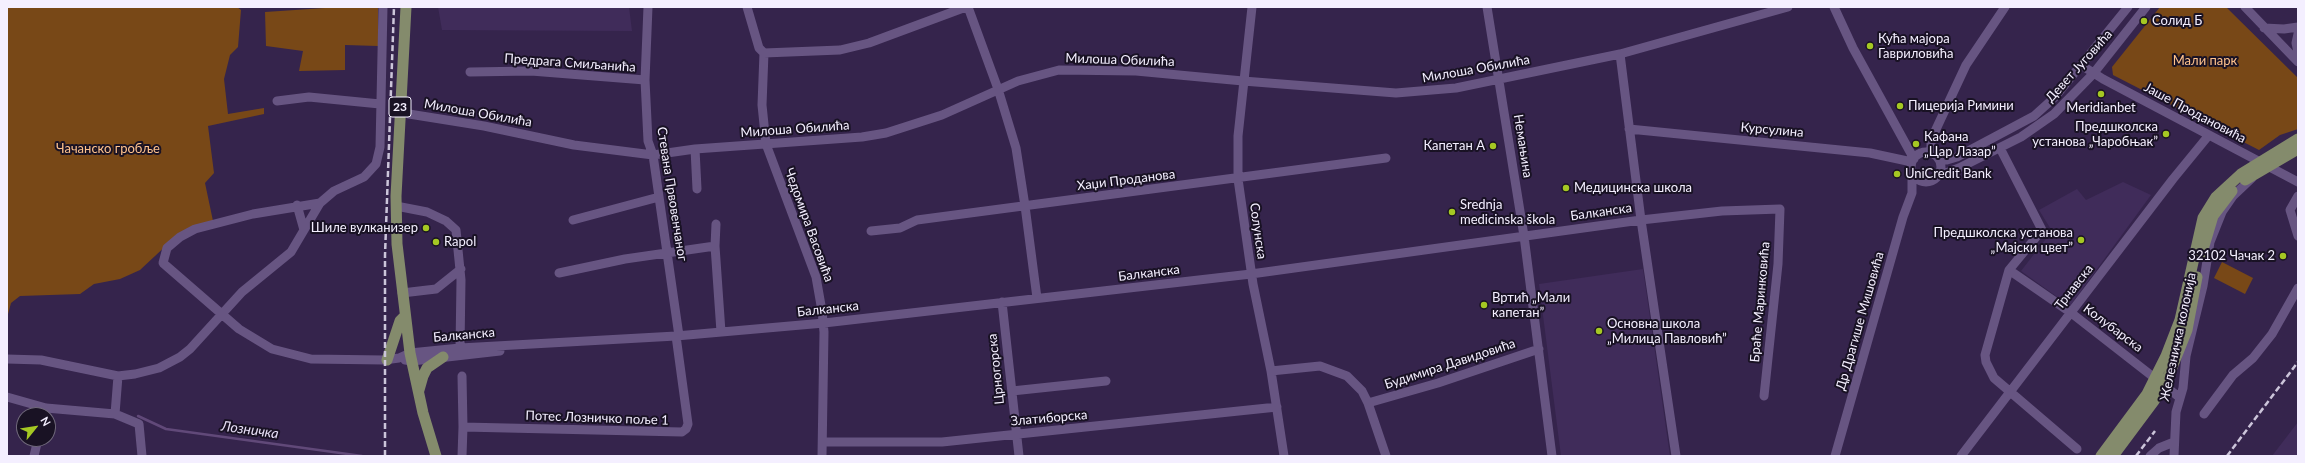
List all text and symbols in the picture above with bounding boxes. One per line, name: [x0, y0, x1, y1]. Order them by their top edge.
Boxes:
place label: Солид Б: [2152, 13, 2202, 29]
marker: Солид Б: [2139, 16, 2149, 26]
street label: Девет Југовића: [2042, 27, 2116, 105]
place label: Кућа мајора Гавриловића: [1878, 31, 1953, 62]
marker: Кућа мајора Гавриловића: [1865, 41, 1875, 51]
street label: Милоша Обилића: [1065, 50, 1175, 70]
street label: Предрага Смиљанића: [504, 51, 636, 75]
street label: Милоша Обилића: [1421, 52, 1531, 86]
park label: Мали парк: [2173, 53, 2237, 69]
street label: Јаше Продановића: [2141, 80, 2249, 146]
marker: Meridianbet: [2096, 89, 2106, 99]
street label: Милоша Обилића: [423, 96, 533, 130]
road number: 23: [389, 97, 411, 117]
place label: Пицерија Римини: [1908, 98, 2014, 114]
place label: Meridianbet: [2066, 100, 2136, 116]
marker: Пицерија Римини: [1895, 101, 1905, 111]
street label: Немањина: [1510, 113, 1536, 179]
street label: Милоша Обилића: [740, 117, 850, 141]
street label: Курсулина: [1740, 119, 1804, 141]
place label: Предшколска установа „Чаробњак”: [2032, 119, 2158, 150]
street label: Стевана Првовенчаног: [654, 126, 690, 262]
place label: Кафана „Цар Лазар”: [1924, 129, 1996, 160]
marker: Предшколска установа „Чаробњак”: [2161, 129, 2171, 139]
place label: Капетан А: [1423, 138, 1485, 154]
marker: Кафана „Цар Лазар”: [1911, 139, 1921, 149]
park label: Чачанско гробље: [56, 141, 160, 157]
marker: Капетан А: [1488, 141, 1498, 151]
street label: Чедомира Васовића: [781, 166, 837, 284]
street label: Хаџи Проданова: [1076, 166, 1176, 194]
place label: UniCredit Bank: [1905, 166, 1992, 182]
marker: UniCredit Bank: [1892, 169, 1902, 179]
place label: Медицинска школа: [1574, 180, 1692, 196]
marker: Медицинска школа: [1561, 183, 1571, 193]
place label: Srednja medicinska škola: [1460, 197, 1555, 228]
street label: Балканска: [1569, 200, 1633, 224]
street label: Солунска: [1246, 202, 1270, 260]
marker: Srednja medicinska škola: [1447, 207, 1457, 217]
place label: Шиле вулканизер: [311, 220, 418, 236]
marker: Шиле вулканизер: [421, 223, 431, 233]
place label: Предшколска установа „Мајски цвет”: [1933, 225, 2073, 256]
place label: Rapol: [444, 234, 476, 250]
marker: Предшколска установа „Мајски цвет”: [2076, 235, 2086, 245]
marker: Rapol: [431, 237, 441, 247]
street label: Браће Маринковића: [1747, 241, 1773, 363]
place label: 32102 Чачак 2: [2188, 248, 2275, 264]
street label: Др Драгише Мишовића: [1833, 250, 1887, 392]
marker: 32102 Чачак 2: [2278, 251, 2288, 261]
street label: Балканска: [1117, 261, 1181, 285]
street label: Трнавска: [2051, 261, 2097, 313]
street label: Железничка колонија: [2157, 271, 2199, 403]
place label: Вртић „Мали капетан”: [1492, 290, 1570, 321]
street label: Балканска: [796, 298, 860, 320]
marker: Вртић „Мали капетан”: [1479, 300, 1489, 310]
street label: Колубарска: [2080, 301, 2146, 355]
place label: Основна школа „Милица Павловић”: [1607, 316, 1727, 347]
street label: Балканска: [432, 325, 496, 345]
marker: Основна школа „Милица Павловић”: [1594, 326, 1604, 336]
street label: Црногорска: [985, 333, 1007, 405]
street label: Будимира Давидовића: [1383, 335, 1517, 393]
north arrow: [16, 407, 56, 447]
street label: Златиборска: [1010, 407, 1088, 429]
street label: Потес Лозничко поље 1: [525, 408, 669, 428]
text: N: [38, 414, 54, 428]
water label: Лозничка: [220, 418, 280, 442]

